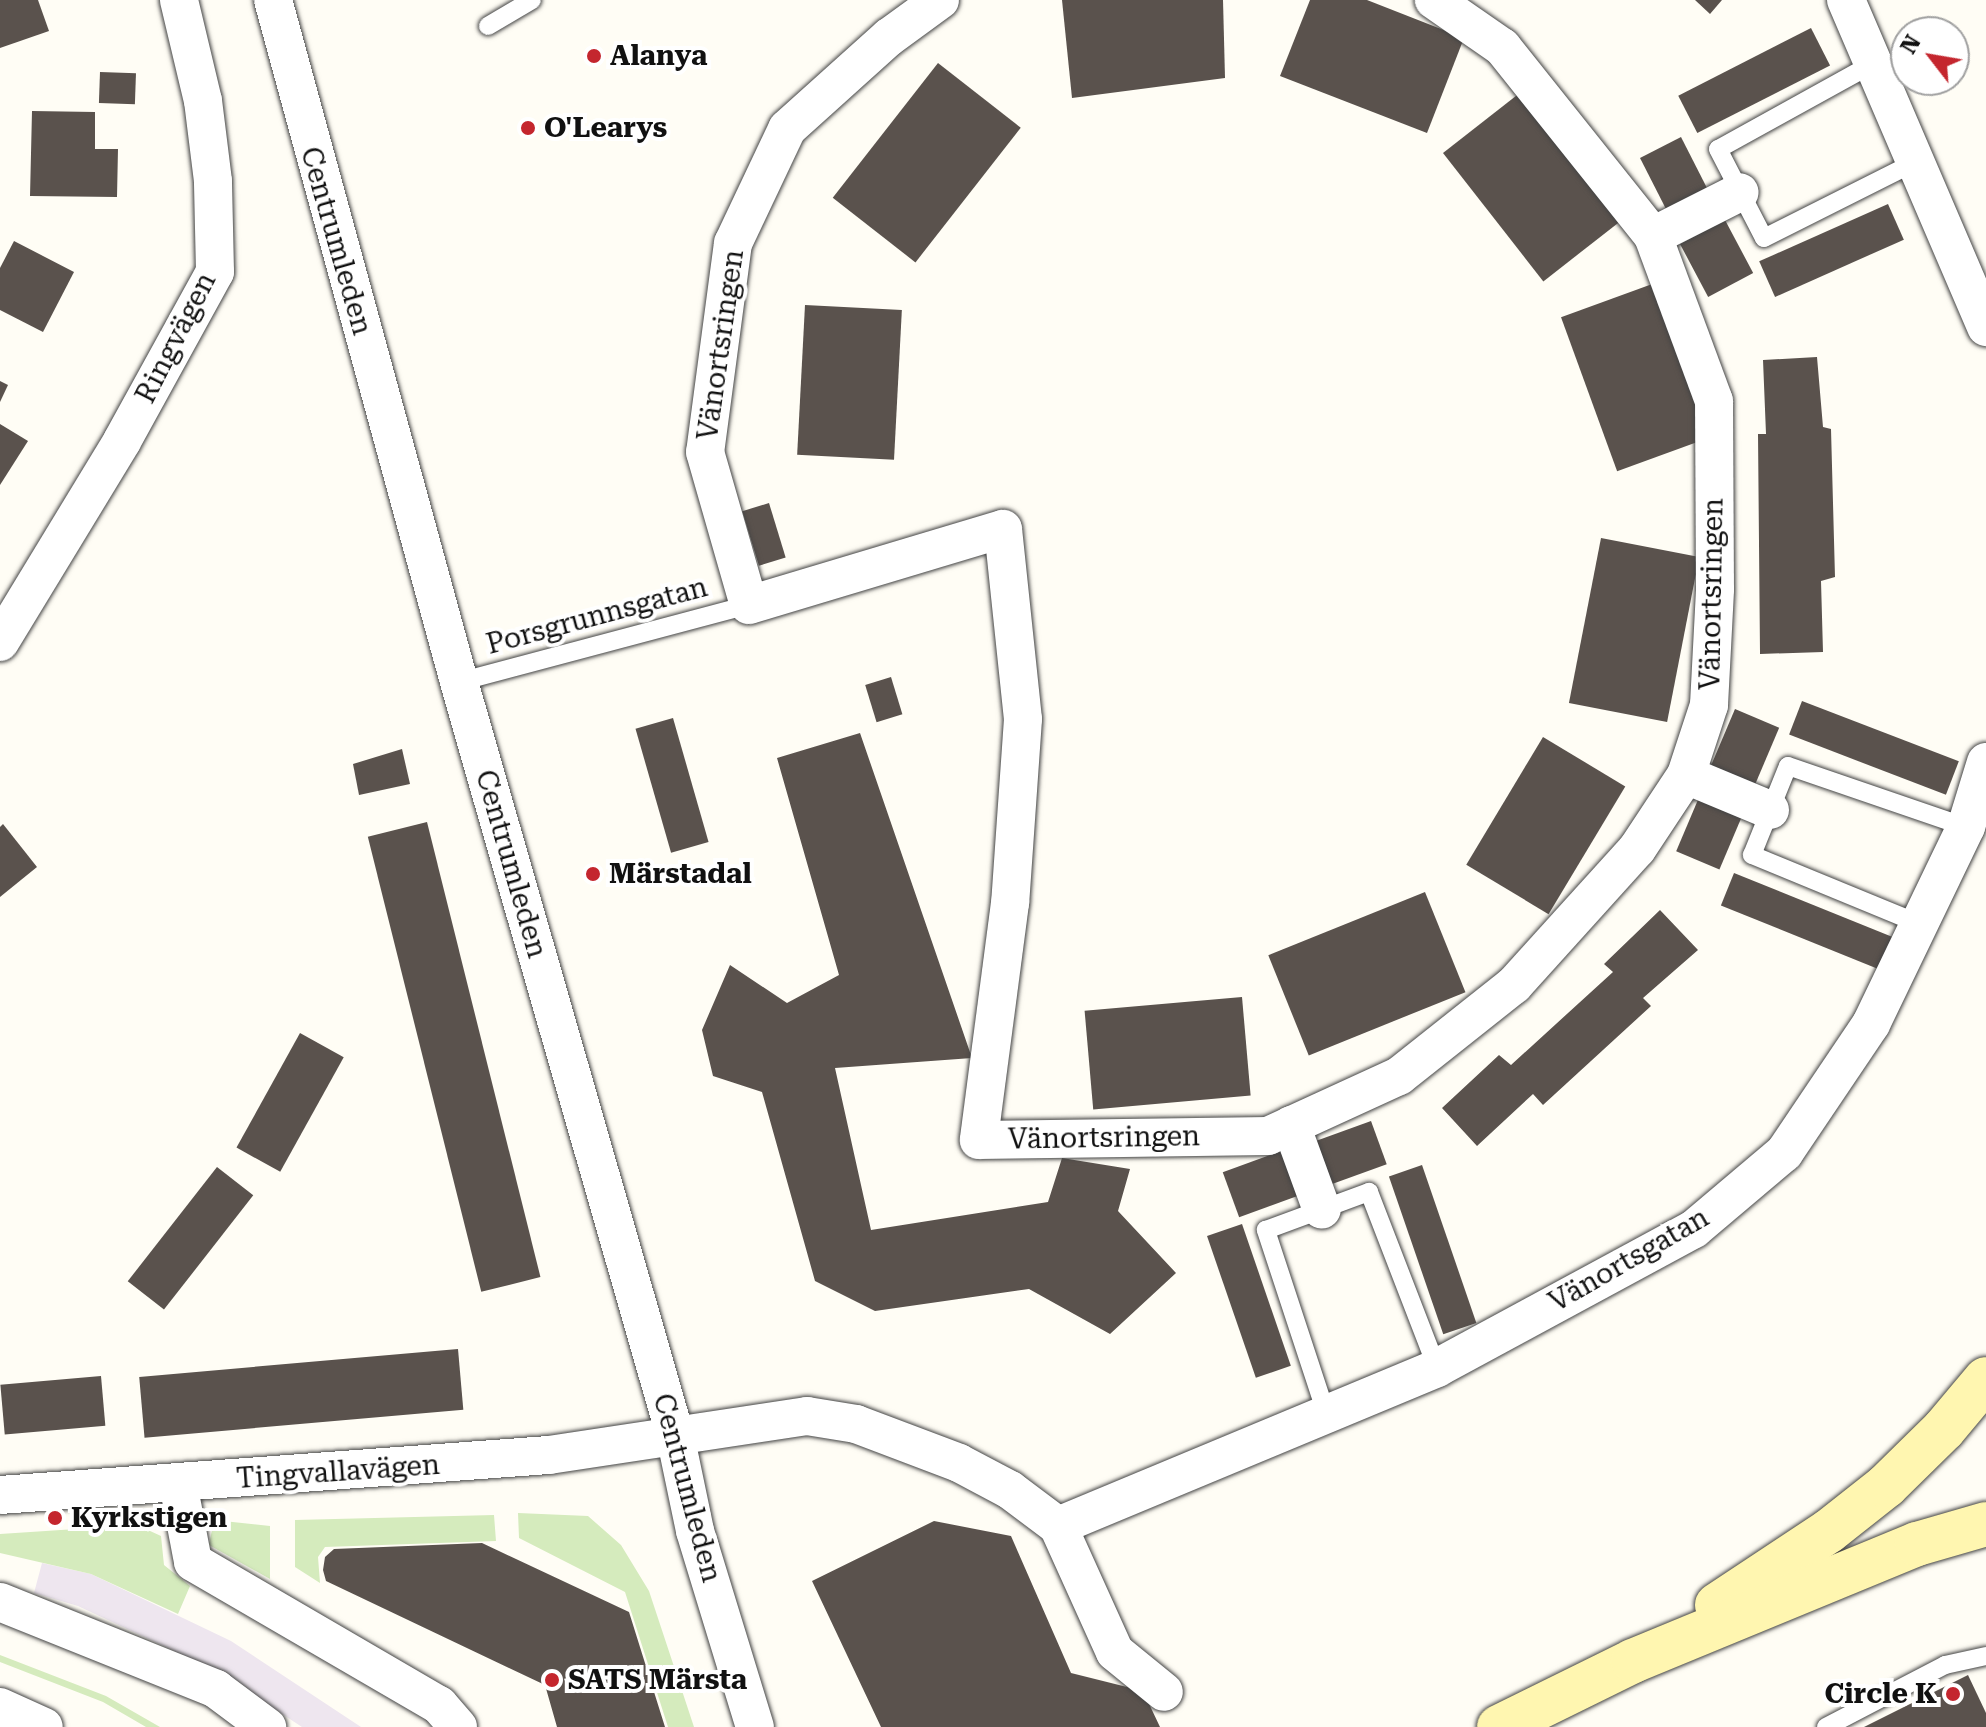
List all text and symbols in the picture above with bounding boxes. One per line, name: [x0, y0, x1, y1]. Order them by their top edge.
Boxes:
north arrow: [1890, 16, 1970, 96]
text: N: [1896, 31, 1926, 58]
place label: Alanya: [610, 39, 707, 73]
marker: Alanya: [585, 47, 603, 65]
place label: O'Learys: [544, 111, 667, 145]
marker: O'Learys: [519, 119, 537, 137]
street label: Centrumleden: [293, 143, 379, 339]
street label: Vänortsringen: [691, 248, 751, 442]
street label: Ringvägen: [129, 267, 223, 409]
street label: Vänortsringen: [1694, 498, 1730, 690]
street label: Porsgrunnsgatan: [483, 570, 711, 662]
street label: Centrumleden: [468, 766, 554, 962]
place label: Märstadal: [609, 857, 752, 891]
marker: Märstadal: [584, 865, 602, 883]
street label: Vänortsringen: [1008, 1120, 1200, 1156]
street label: Vänortsgatan: [1543, 1201, 1715, 1319]
street label: Centrumleden: [646, 1390, 728, 1586]
street label: Tingvallavägen: [235, 1448, 441, 1496]
place label: Kyrkstigen: [71, 1501, 227, 1535]
marker: Kyrkstigen: [46, 1509, 64, 1527]
place label: SATS Märsta: [568, 1663, 747, 1697]
marker: SATS Märsta: [543, 1671, 561, 1689]
place label: Circle K: [1825, 1677, 1937, 1711]
marker: Circle K: [1944, 1685, 1962, 1703]

